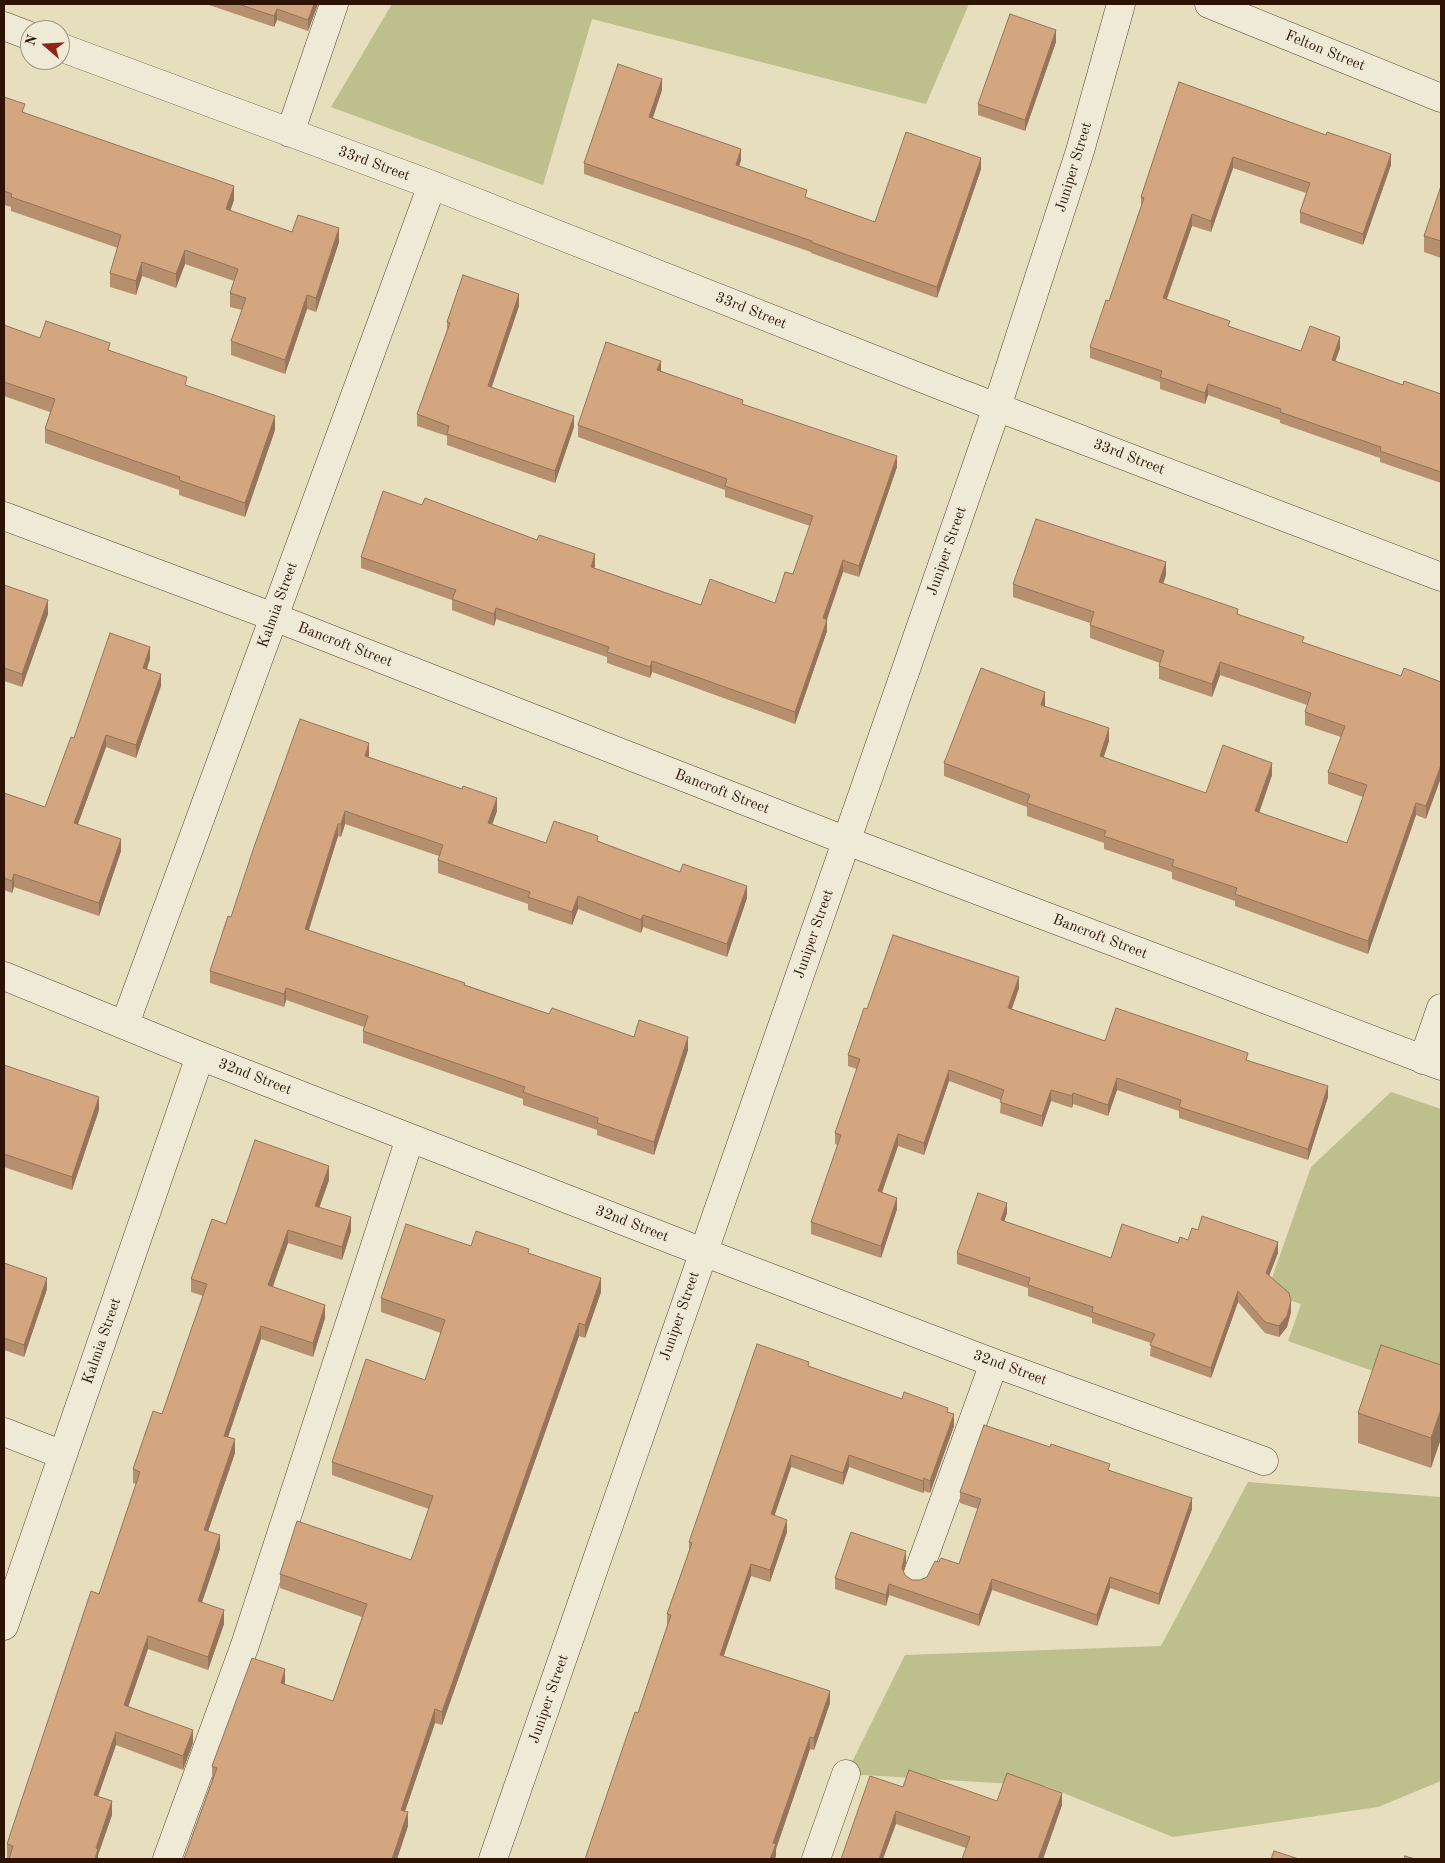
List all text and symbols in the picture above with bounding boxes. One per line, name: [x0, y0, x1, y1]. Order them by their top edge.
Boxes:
north arrow: [20, 20, 70, 70]
street label: Felton Street: [1282, 27, 1368, 75]
text: N: [23, 33, 40, 48]
street label: Juniper Street: [1052, 120, 1096, 214]
street label: 33rd Street: [336, 143, 412, 185]
street label: 33rd Street: [713, 289, 789, 333]
street label: 33rd Street: [1091, 435, 1167, 479]
street label: Juniper Street: [923, 504, 971, 598]
street label: Kalmia Street: [254, 560, 302, 650]
street label: Bancroft Street: [295, 619, 395, 671]
street label: Bancroft Street: [672, 766, 772, 818]
street label: Juniper Street: [790, 887, 838, 981]
street label: Bancroft Street: [1050, 911, 1150, 963]
street label: 32nd Street: [216, 1055, 294, 1099]
street label: 32nd Street: [593, 1202, 671, 1246]
street label: Juniper Street: [656, 1269, 704, 1363]
street label: Kalmia Street: [79, 1295, 125, 1387]
street label: 32nd Street: [971, 1346, 1049, 1390]
street label: Juniper Street: [525, 1652, 573, 1746]

